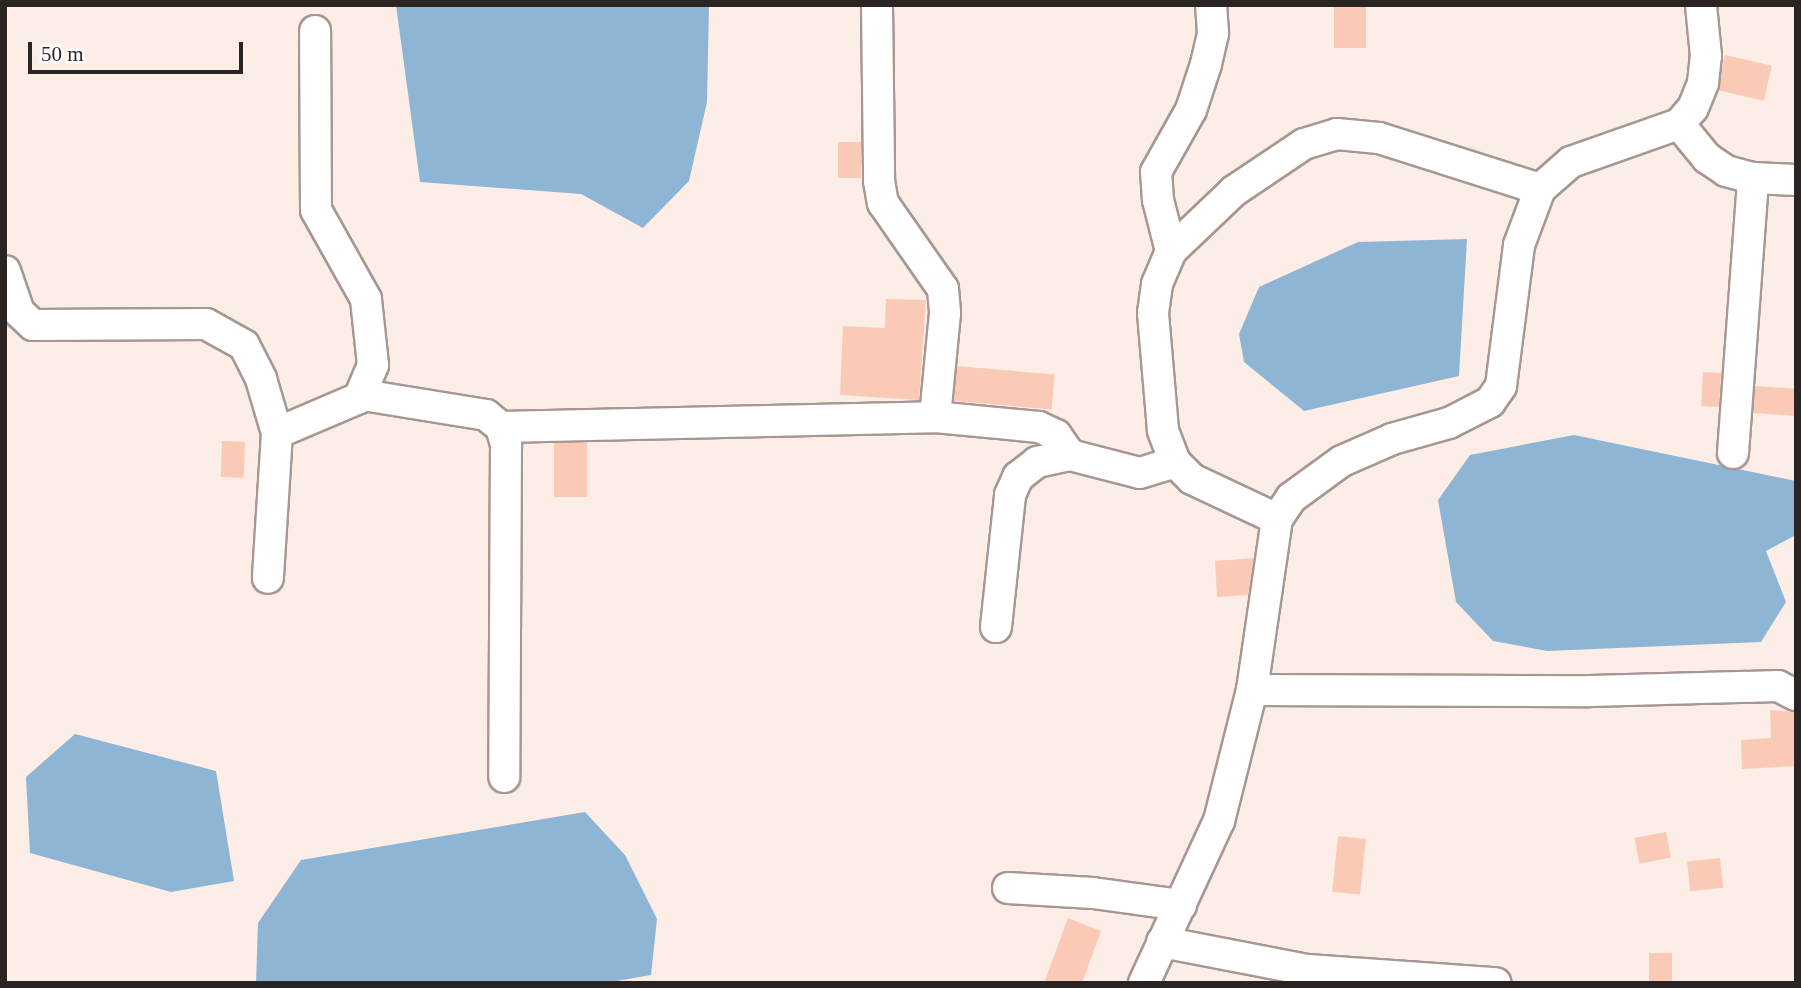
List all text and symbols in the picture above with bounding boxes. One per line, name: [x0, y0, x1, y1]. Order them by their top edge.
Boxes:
scale bar: [32, 28, 247, 72]
text: 50 m: [41, 42, 84, 66]

